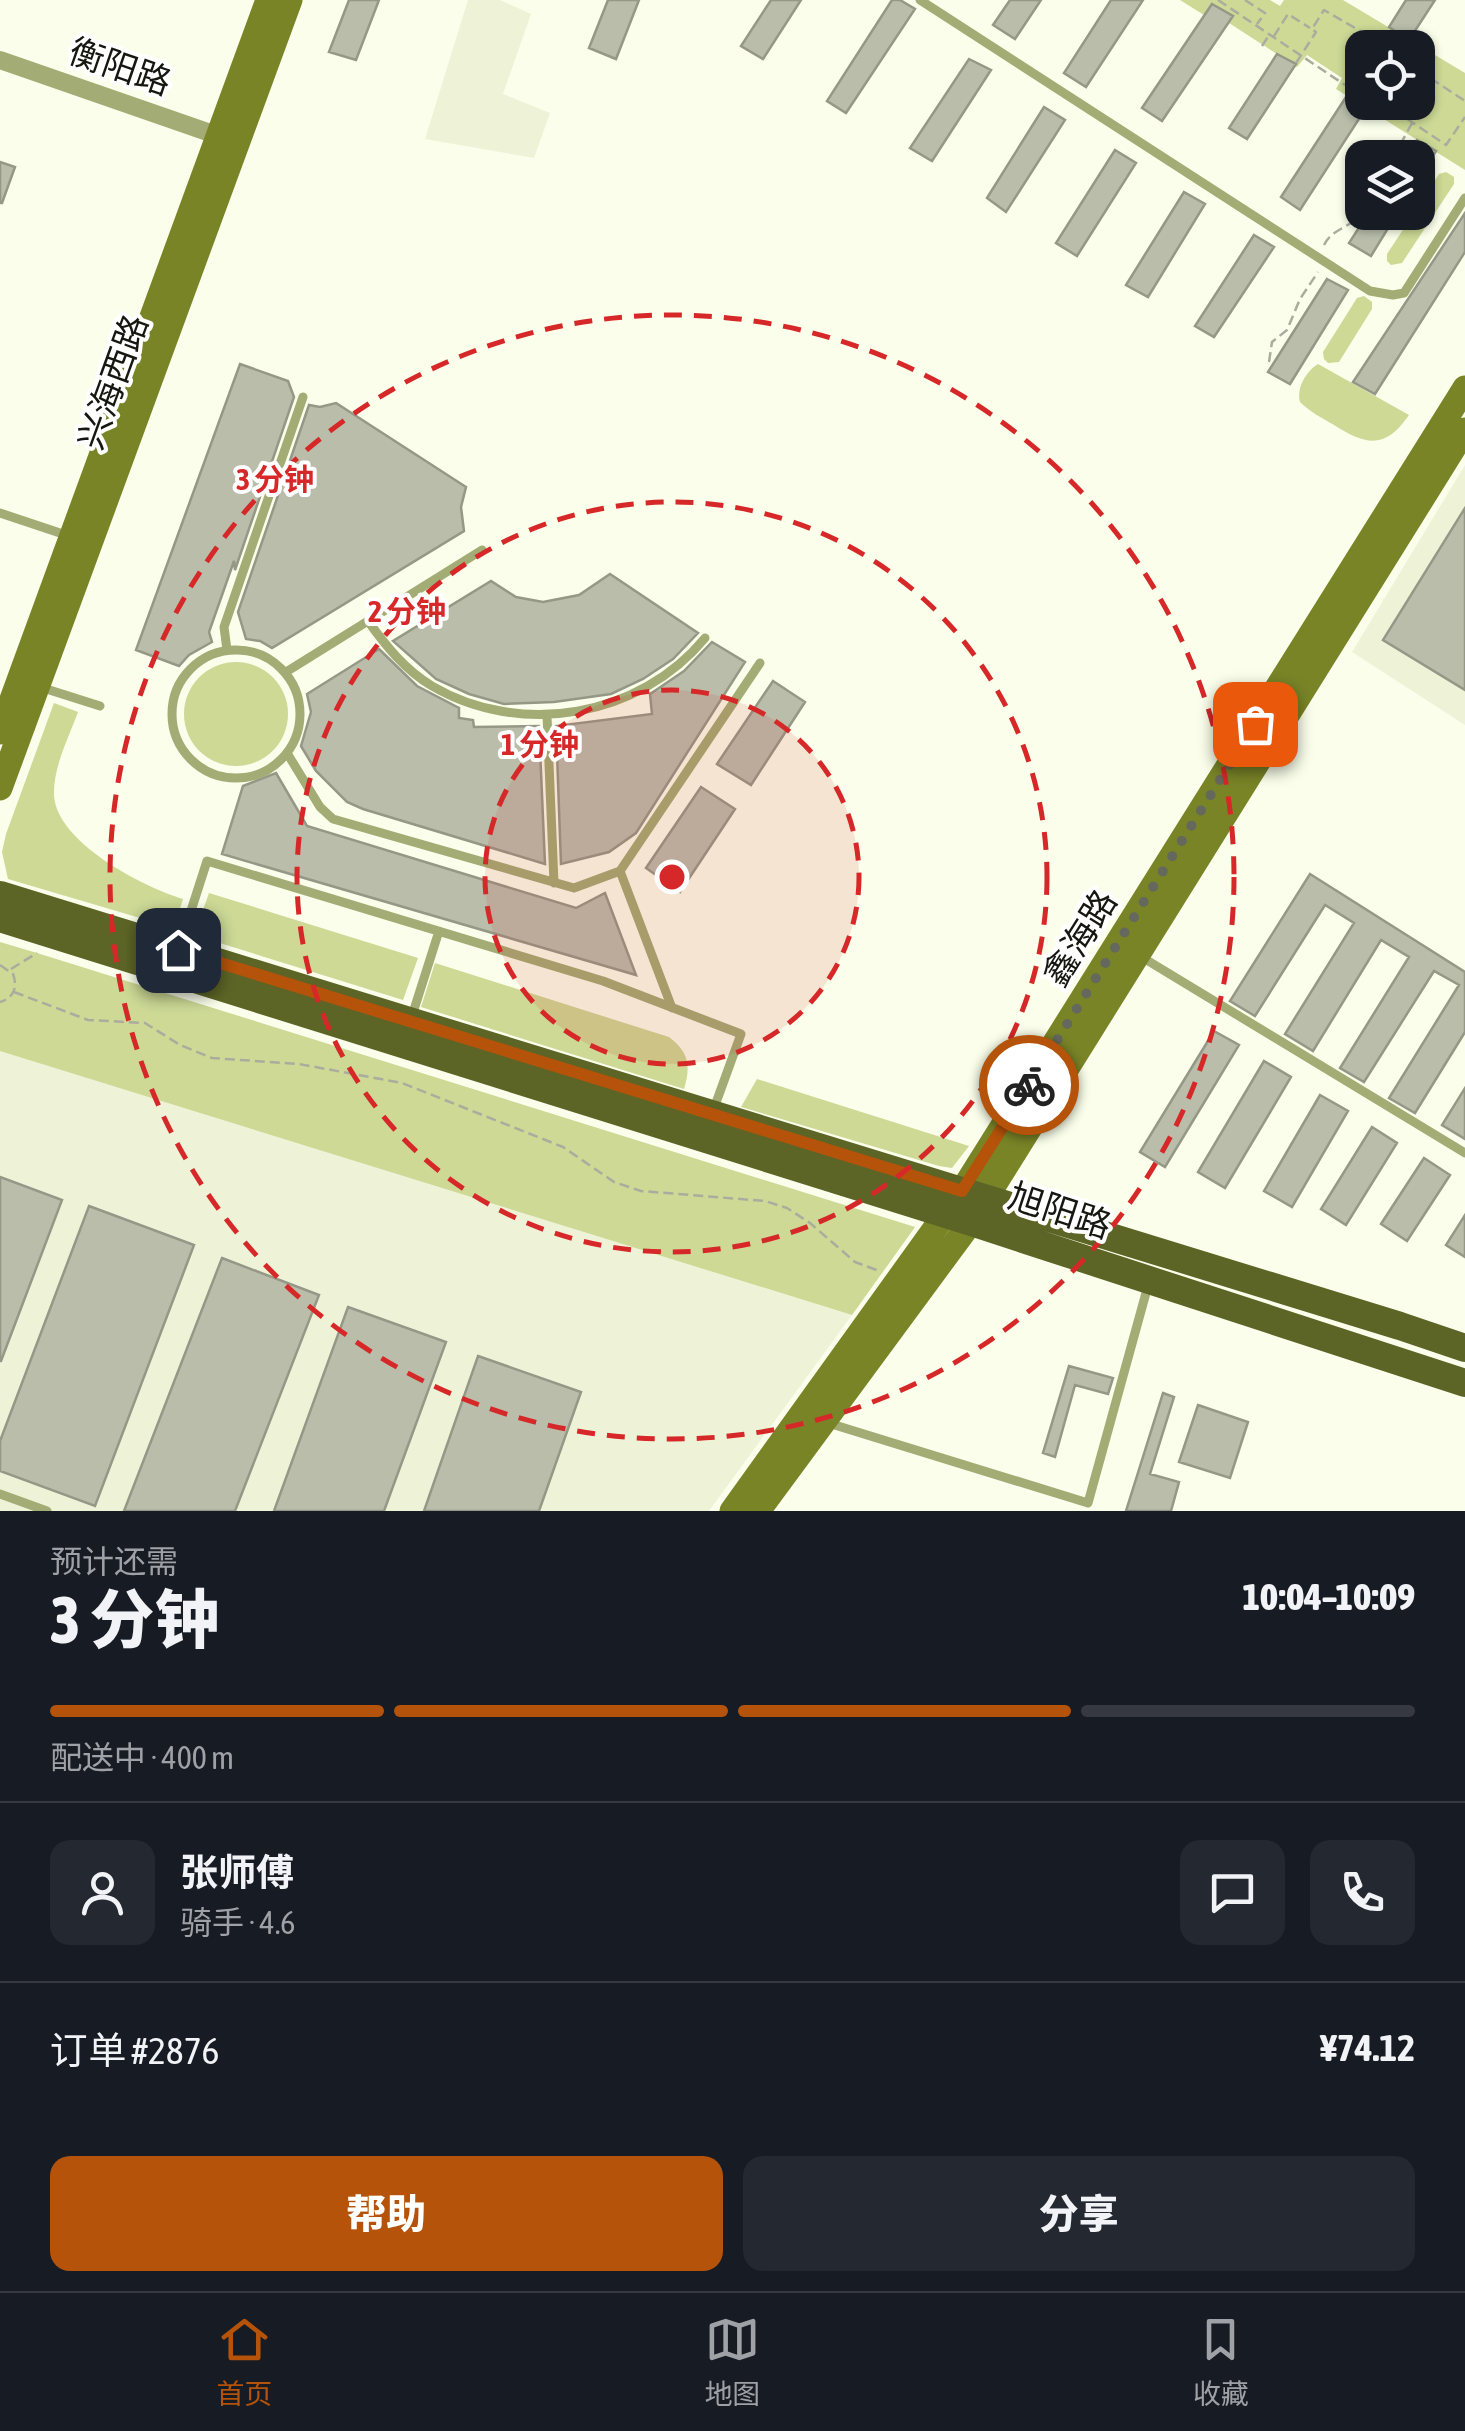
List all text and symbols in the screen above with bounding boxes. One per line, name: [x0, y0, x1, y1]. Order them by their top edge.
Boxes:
street label: 衡阳路: [64, 30, 176, 102]
map controls: [1345, 30, 1435, 230]
button: locate: [1345, 30, 1435, 120]
button: layers: [1345, 140, 1435, 230]
street label: 兴海西路: [69, 309, 155, 454]
text: 3 分钟: [236, 462, 314, 496]
text: 2 分钟: [368, 594, 446, 628]
pin: [1213, 682, 1298, 767]
icon: bag: [1228, 697, 1283, 752]
text: 1 分钟: [501, 727, 579, 761]
centre of rings: [654, 859, 690, 895]
street label: 鑫海路: [1034, 882, 1124, 993]
pin: [136, 908, 221, 993]
icon: home: [151, 923, 206, 978]
courier: [979, 1035, 1079, 1135]
icon: bike: [1002, 1058, 1057, 1113]
street label: 旭阳路: [1004, 1175, 1116, 1245]
text: 预计还需: [50, 1543, 178, 1580]
text: 10:04–10:09: [1242, 1575, 1415, 1618]
text: 3 分钟: [50, 1582, 219, 1657]
text: 配送中 · 400 m: [50, 1739, 234, 1776]
button: person: [50, 1840, 155, 1945]
button: chat: [1180, 1840, 1285, 1945]
button: phone: [1310, 1840, 1415, 1945]
text: 张师傅: [180, 1851, 294, 1894]
text: 骑手 · 4.6: [180, 1904, 295, 1941]
text: ¥74.12: [1320, 2026, 1415, 2069]
text: 订单 #2876: [50, 2029, 219, 2072]
button: 帮助: [50, 2156, 723, 2271]
button: 分享: [743, 2156, 1415, 2271]
tab: 首页: [216, 2312, 272, 2412]
tab: 地图: [704, 2312, 761, 2412]
tab: 收藏: [1193, 2312, 1249, 2412]

